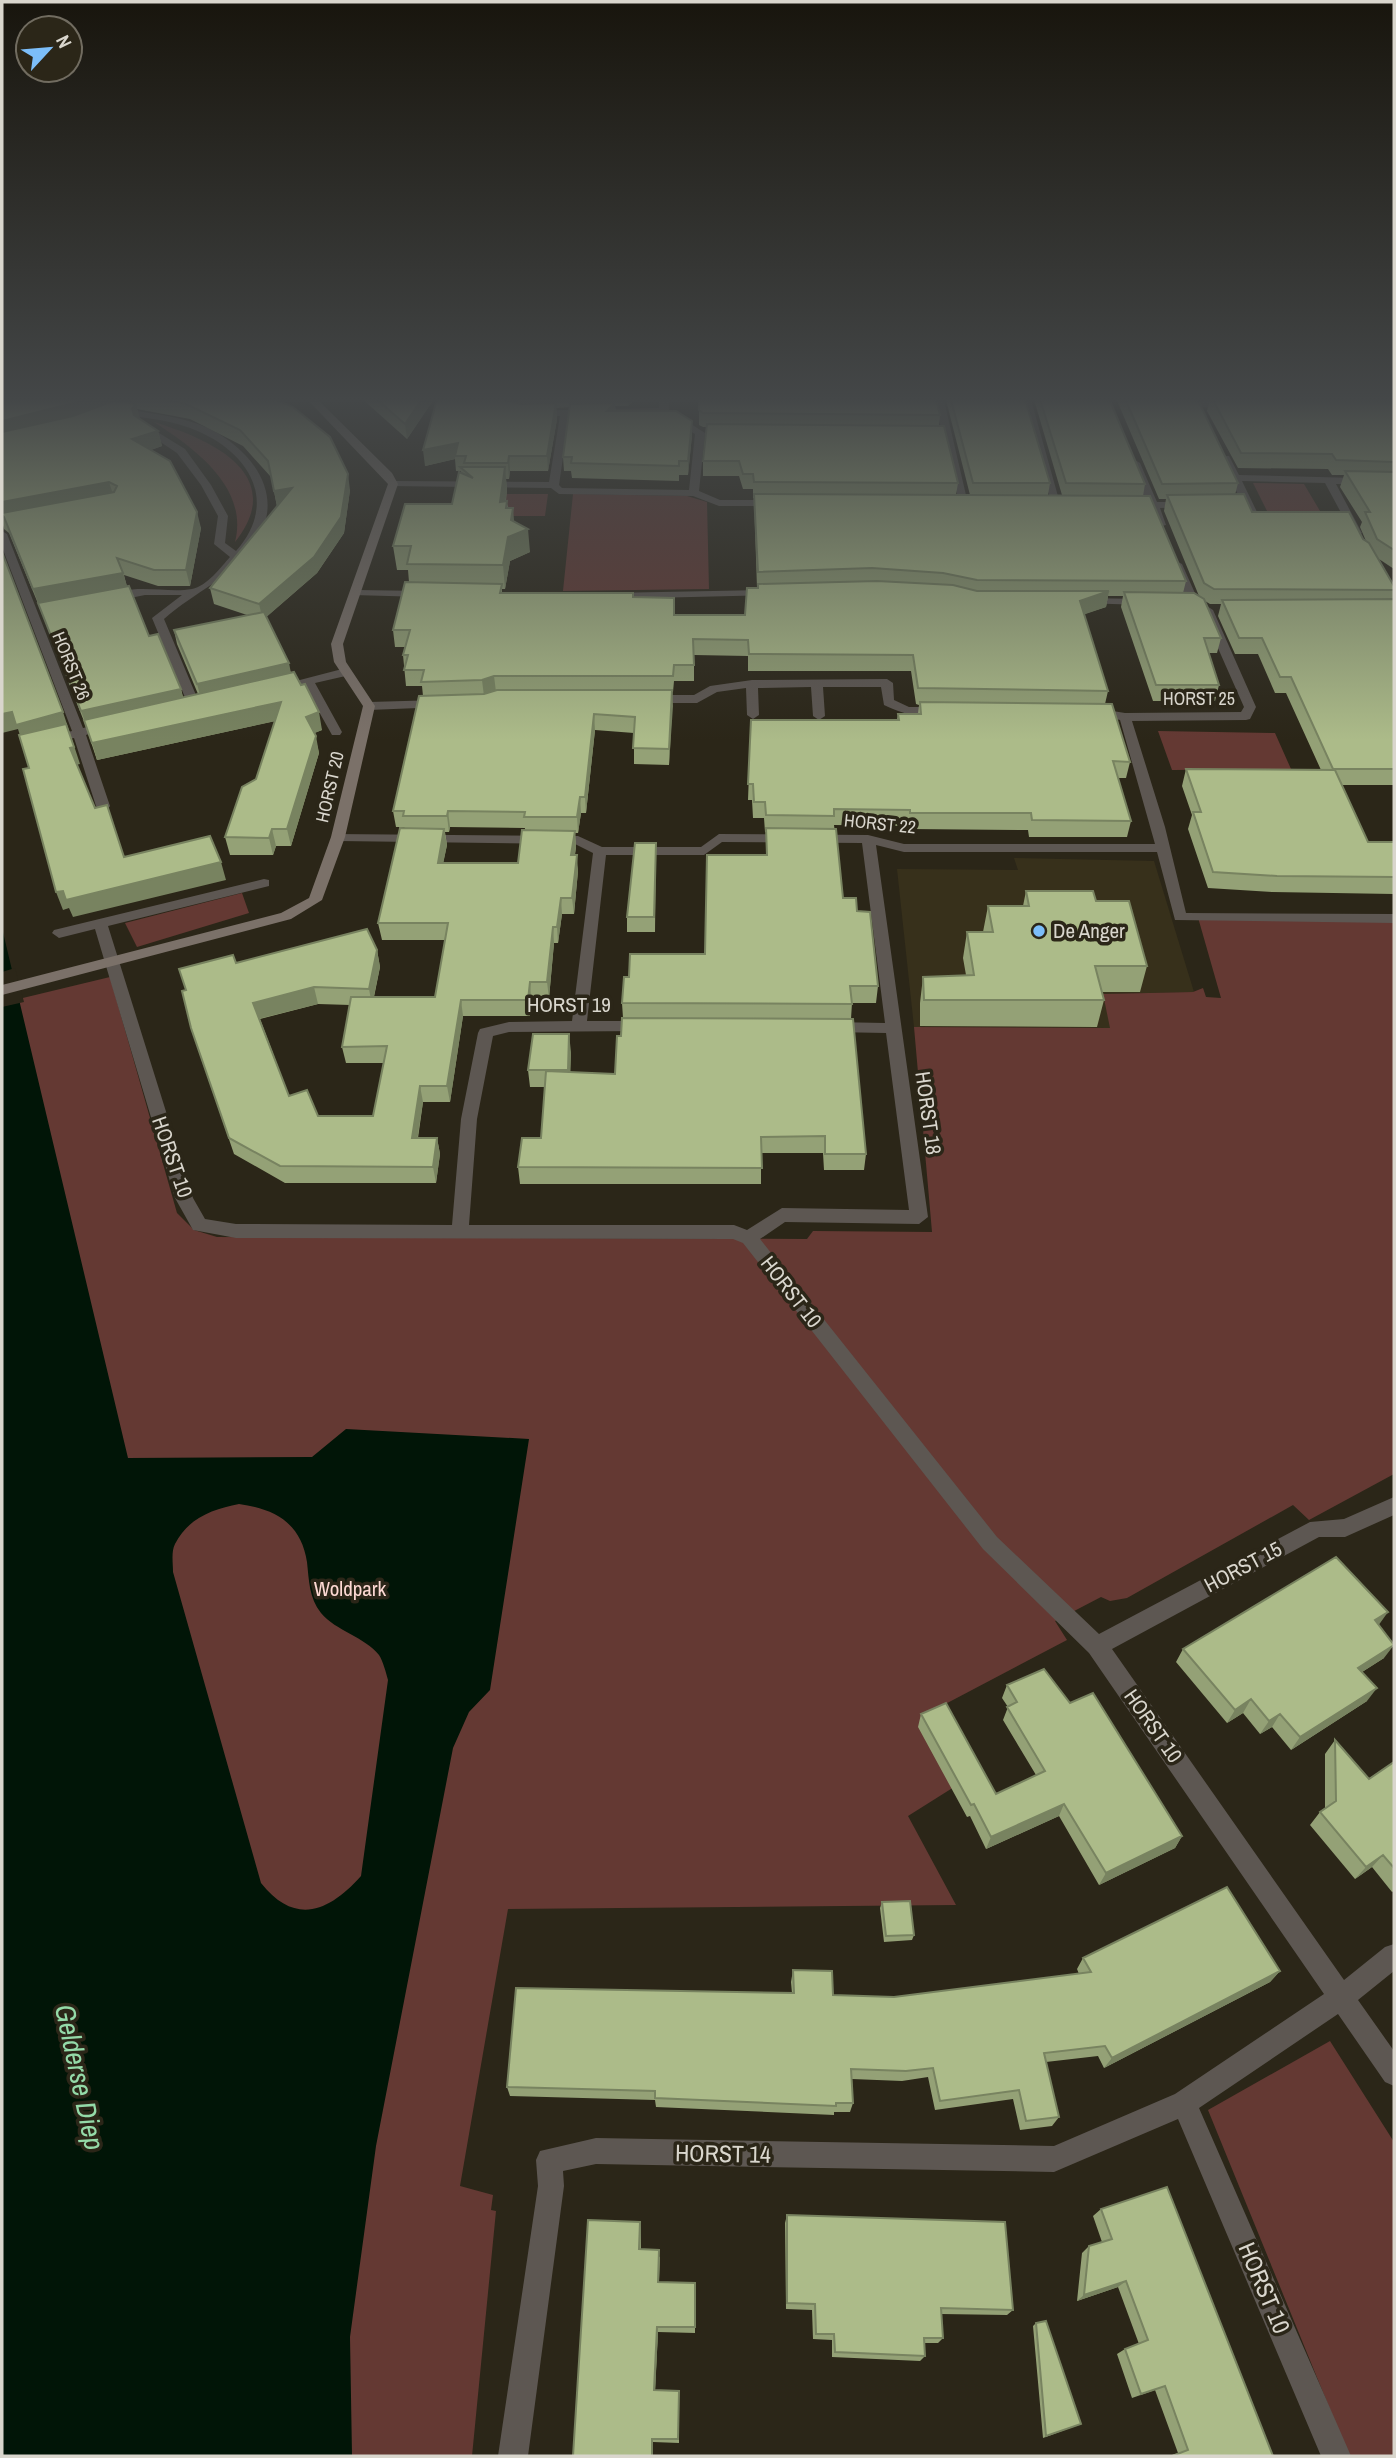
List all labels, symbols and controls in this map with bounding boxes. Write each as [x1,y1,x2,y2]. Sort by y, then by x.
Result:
north arrow [14,14,84,84]
text: N [50,31,78,52]
street label: HORST 26 [46,628,97,704]
street label: HORST 25 [1163,686,1235,711]
street label: HORST 20 [309,749,350,825]
street label: HORST 22 [843,807,917,840]
place label: De Anger [1053,916,1125,945]
marker: De Anger [1031,923,1047,939]
street label: HORST 19 [527,990,611,1019]
street label: HORST 18 [908,1069,949,1157]
street label: HORST 10 [145,1112,200,1201]
street label: HORST 10 [754,1250,829,1334]
street label: HORST 15 [1199,1534,1287,1599]
park label: Woldpark [314,1574,387,1603]
street label: HORST 10 [1117,1683,1189,1768]
water label: Gelderse Diep [46,2001,114,2153]
street label: HORST 14 [675,2136,771,2170]
street label: HORST 10 [1231,2237,1298,2338]

